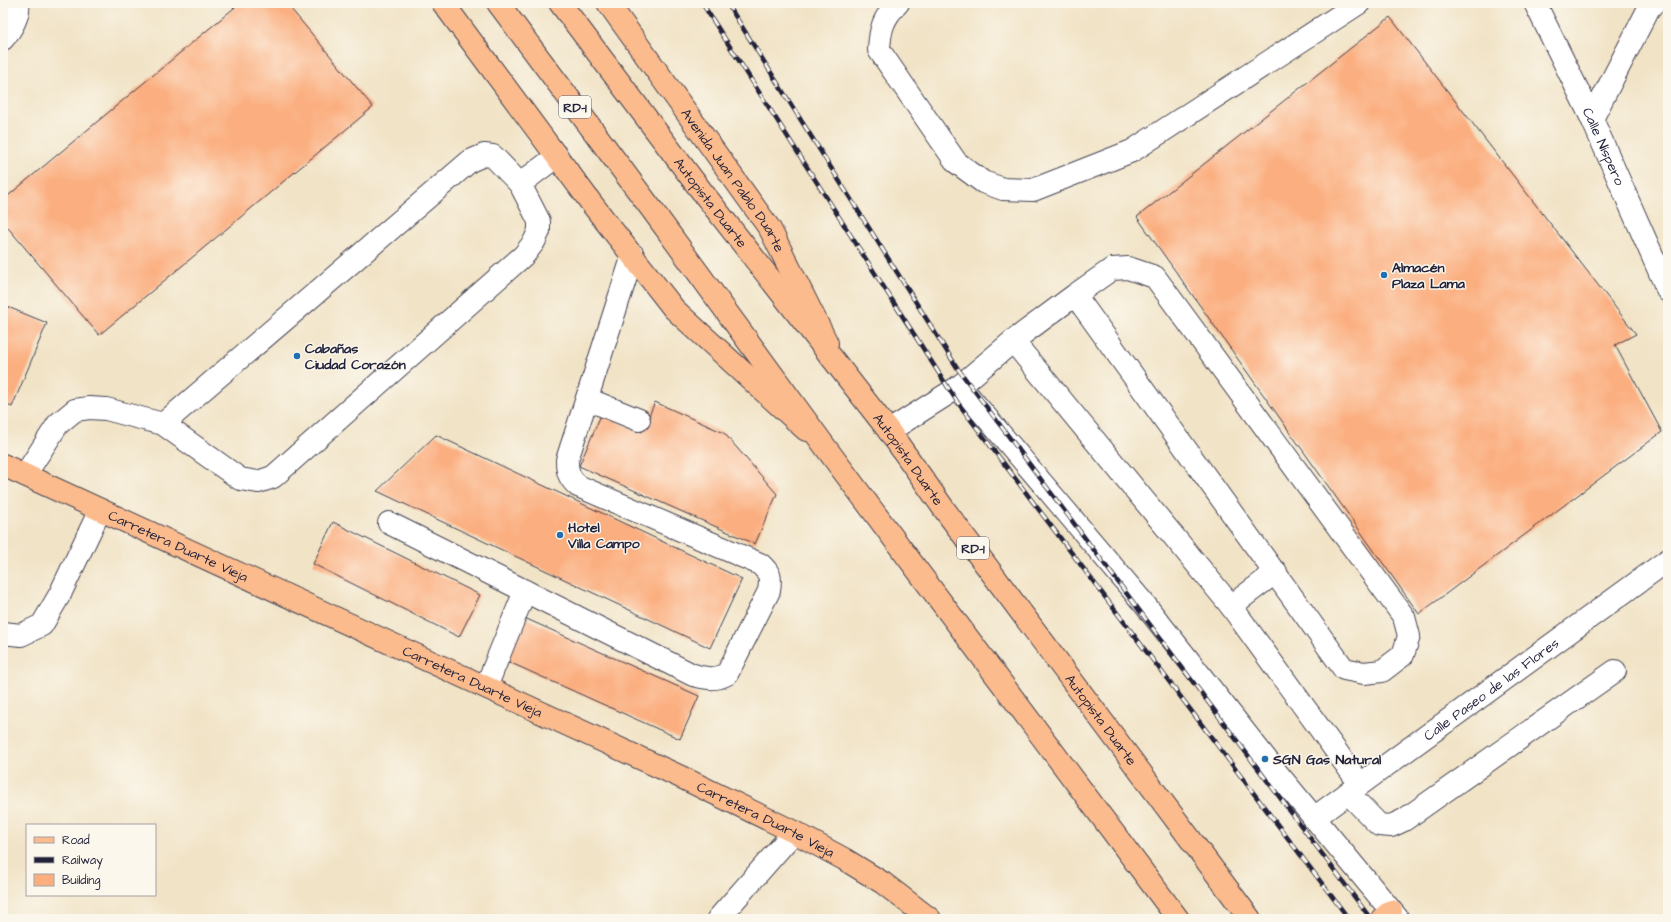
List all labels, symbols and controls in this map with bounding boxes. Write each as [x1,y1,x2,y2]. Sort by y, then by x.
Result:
road number: RD-1 [559,96,591,118]
street label: Calle Níspero [1577,104,1629,189]
street label: Avenida Juan Pablo Duarte [676,105,789,256]
street label: Autopista Duarte [669,154,752,253]
place label: Almacén Plaza Lama [1392,258,1466,294]
marker: Almacén Plaza Lama [1379,270,1389,280]
place label: Cabañas Ciudad Corazón [305,339,406,375]
marker: Cabañas Ciudad Corazón [292,351,302,361]
street label: Autopista Duarte [868,409,948,510]
street label: Carretera Duarte Vieja [105,506,251,587]
place label: Hotel Villa Campo [567,518,640,554]
marker: Hotel Villa Campo [555,530,565,540]
road number: RD-1 [957,537,989,559]
street label: Calle Paseo de las Flores [1420,634,1563,746]
street label: Carretera Duarte Vieja [399,641,545,723]
street label: Autopista Duarte [1060,670,1141,770]
place label: SGN Gas Natural [1272,750,1382,770]
marker: SGN Gas Natural [1260,754,1270,764]
street label: Carretera Duarte Vieja [693,777,838,863]
legend [26,824,156,896]
text: Road [62,832,90,849]
text: Railway [62,852,103,870]
text: Building [62,872,100,890]

